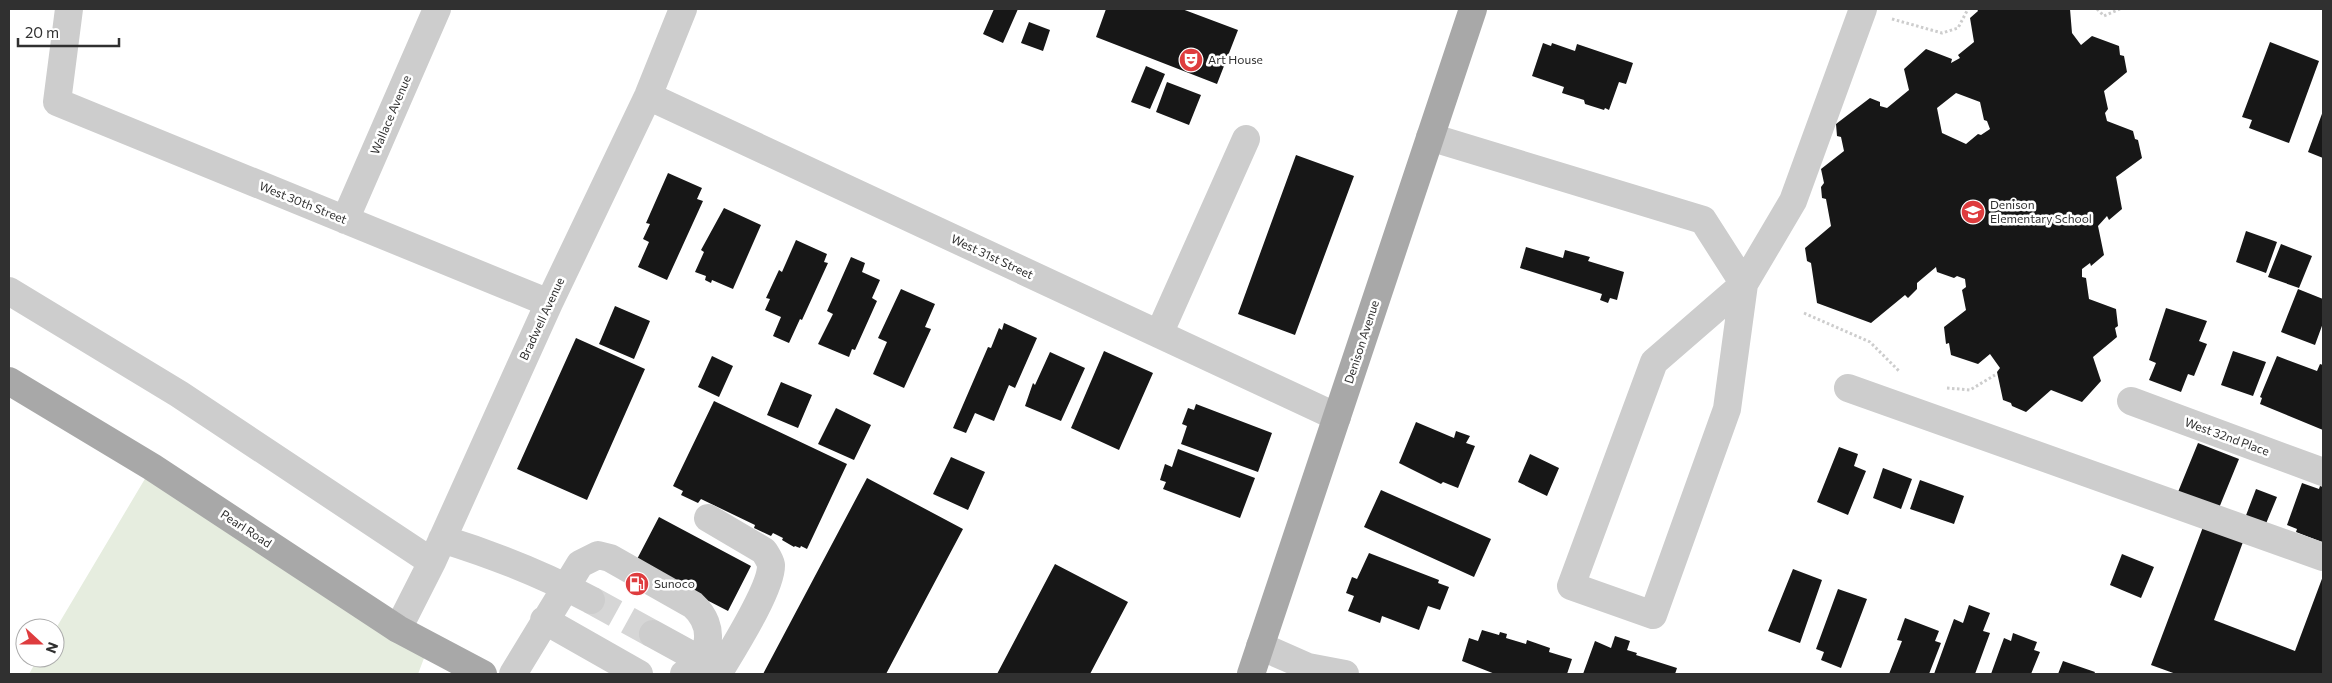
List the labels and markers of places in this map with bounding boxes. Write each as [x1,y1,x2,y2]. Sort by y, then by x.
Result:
theatre icon: Art House [1178,47,1204,73]
place label: Art House [1208,52,1263,66]
place label: Denison Elementary School [1990,197,2092,225]
school or university icon: Denison Elementary School [1960,199,1986,225]
fuel station icon: Sunoco [624,571,650,597]
place label: Sunoco [654,576,695,590]

